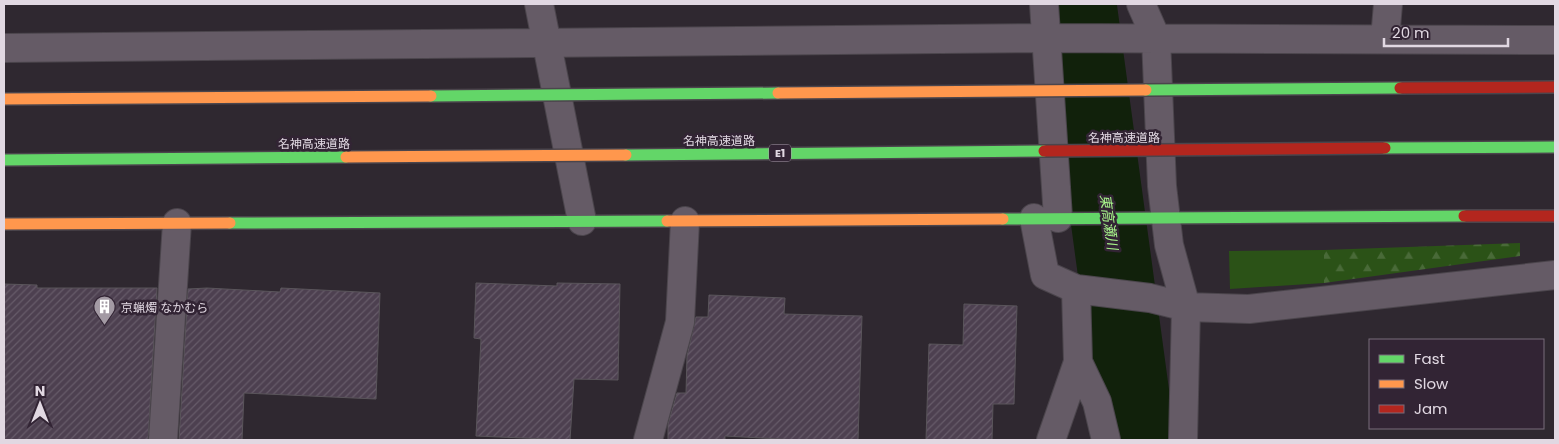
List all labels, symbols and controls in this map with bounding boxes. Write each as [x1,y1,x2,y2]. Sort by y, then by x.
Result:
scale bar [1384,15,1508,47]
text: 20 m [1392,22,1430,43]
street label: 名神高速道路 [1088,129,1160,146]
street label: 名神高速道路 [683,132,755,149]
street label: 名神高速道路 [278,135,350,152]
road number: E1 [769,144,791,162]
water label: 東高瀬川 [1095,193,1123,253]
building icon: 京蝋燭 なかむら [93,295,117,326]
place label: 京蝋燭 なかむら [121,299,208,316]
legend [1369,339,1544,429]
text: Fast [1414,348,1445,369]
text: Slow [1414,373,1449,394]
north arrow [15,379,65,429]
text: N [35,381,45,401]
text: Jam [1414,398,1448,419]

